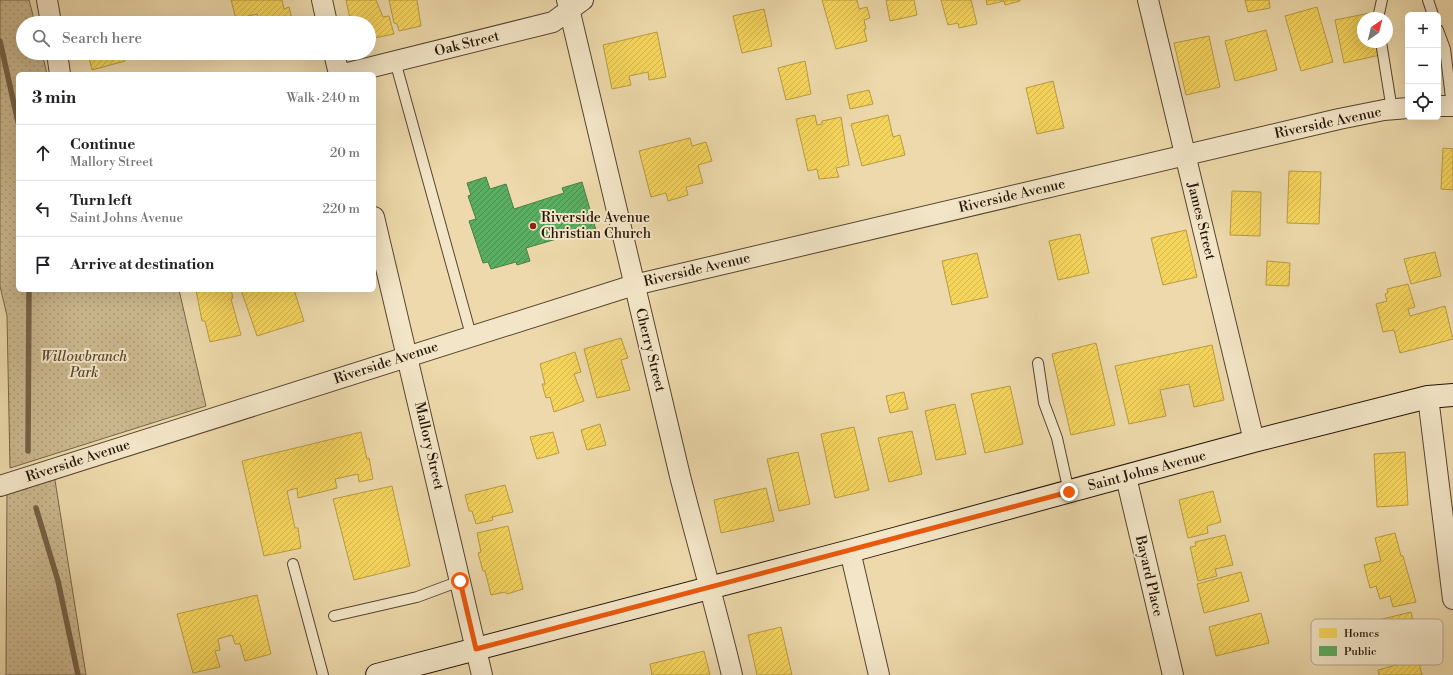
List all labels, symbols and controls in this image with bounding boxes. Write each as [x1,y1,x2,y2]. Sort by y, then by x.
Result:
north arrow [1357,12,1393,48]
map controls [1405,12,1441,120]
button: + [1405,12,1441,48]
search box [16,16,376,60]
icon: search [30,27,52,49]
street label: Oak Street [433,27,501,61]
text: Search here [62,29,142,48]
button: − [1405,48,1441,84]
button: locate [1405,84,1441,120]
text: 3 min [32,87,76,109]
text: Walk · 240 m [286,90,360,106]
street label: Riverside Avenue [1273,103,1383,143]
text: Continue [70,135,135,154]
icon: ahead [32,142,54,164]
text: 20 m [330,145,360,161]
text: Mallory Street [70,154,153,170]
street label: Riverside Avenue [957,175,1067,217]
street label: James Street [1182,179,1219,262]
text: Turn left [70,191,132,210]
icon: left [32,198,54,220]
text: 220 m [322,201,360,217]
place label: Riverside Avenue Christian Church [541,209,652,243]
text: Saint Johns Avenue [70,210,183,226]
marker: Riverside Avenue Christian Church [528,221,538,231]
street label: Riverside Avenue [642,249,752,291]
icon: arrive [32,254,54,276]
text: Arrive at destination [70,255,214,274]
street label: Cherry Street [631,306,669,394]
street label: Riverside Avenue [331,338,441,388]
park label: Willowbranch Park [41,348,127,382]
street label: Mallory Street [410,400,448,492]
street label: Riverside Avenue [23,436,133,486]
street label: Saint Johns Avenue [1086,447,1208,495]
route end [1060,483,1078,501]
street label: Bayard Place [1131,533,1167,618]
route start [451,572,469,590]
legend [1311,619,1443,665]
text: Homes [1344,627,1379,641]
text: Public [1344,645,1377,659]

